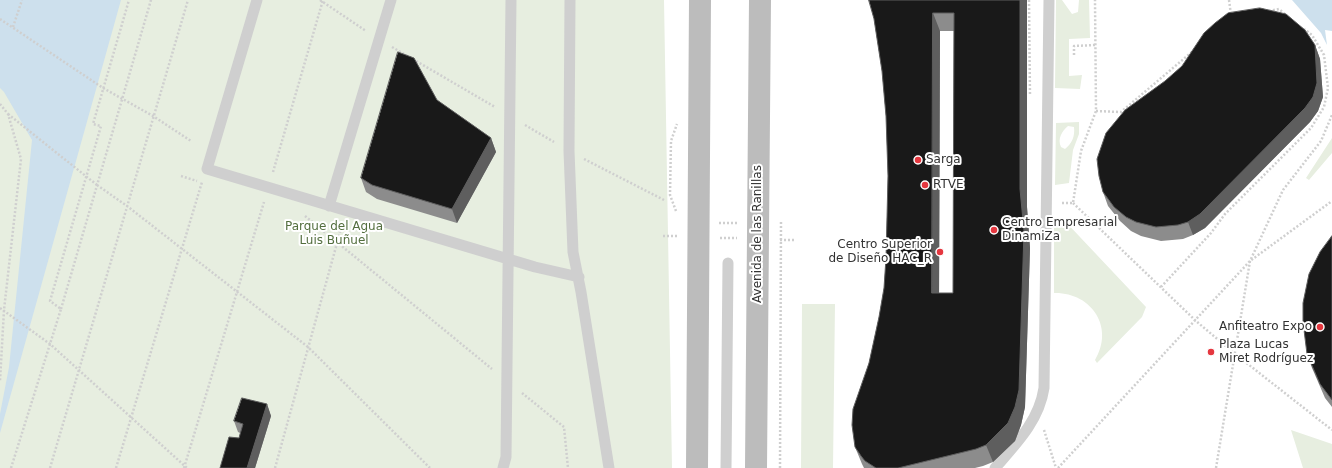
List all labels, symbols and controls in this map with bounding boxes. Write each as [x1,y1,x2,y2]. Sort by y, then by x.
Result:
place label: Sarga [926,153,961,167]
marker: Sarga [913,155,923,165]
street label: Avenida de las Ranillas [751,165,765,303]
place label: RTVE [933,178,964,192]
marker: RTVE [920,180,930,190]
place label: Centro Empresarial DinamiZa [1002,216,1117,244]
park label: Parque del Agua Luis Buñuel [285,220,383,248]
marker: Centro Empresarial DinamiZa [989,225,999,235]
place label: Centro Superior de Diseño HAC_R [828,238,932,266]
marker: Centro Superior de Diseño HAC_R [935,247,945,257]
place label: Anfiteatro Expo [1219,320,1312,334]
marker: Anfiteatro Expo [1315,322,1325,332]
place label: Plaza Lucas Miret Rodríguez [1219,338,1313,366]
marker: Plaza Lucas Miret Rodríguez [1206,347,1216,357]

